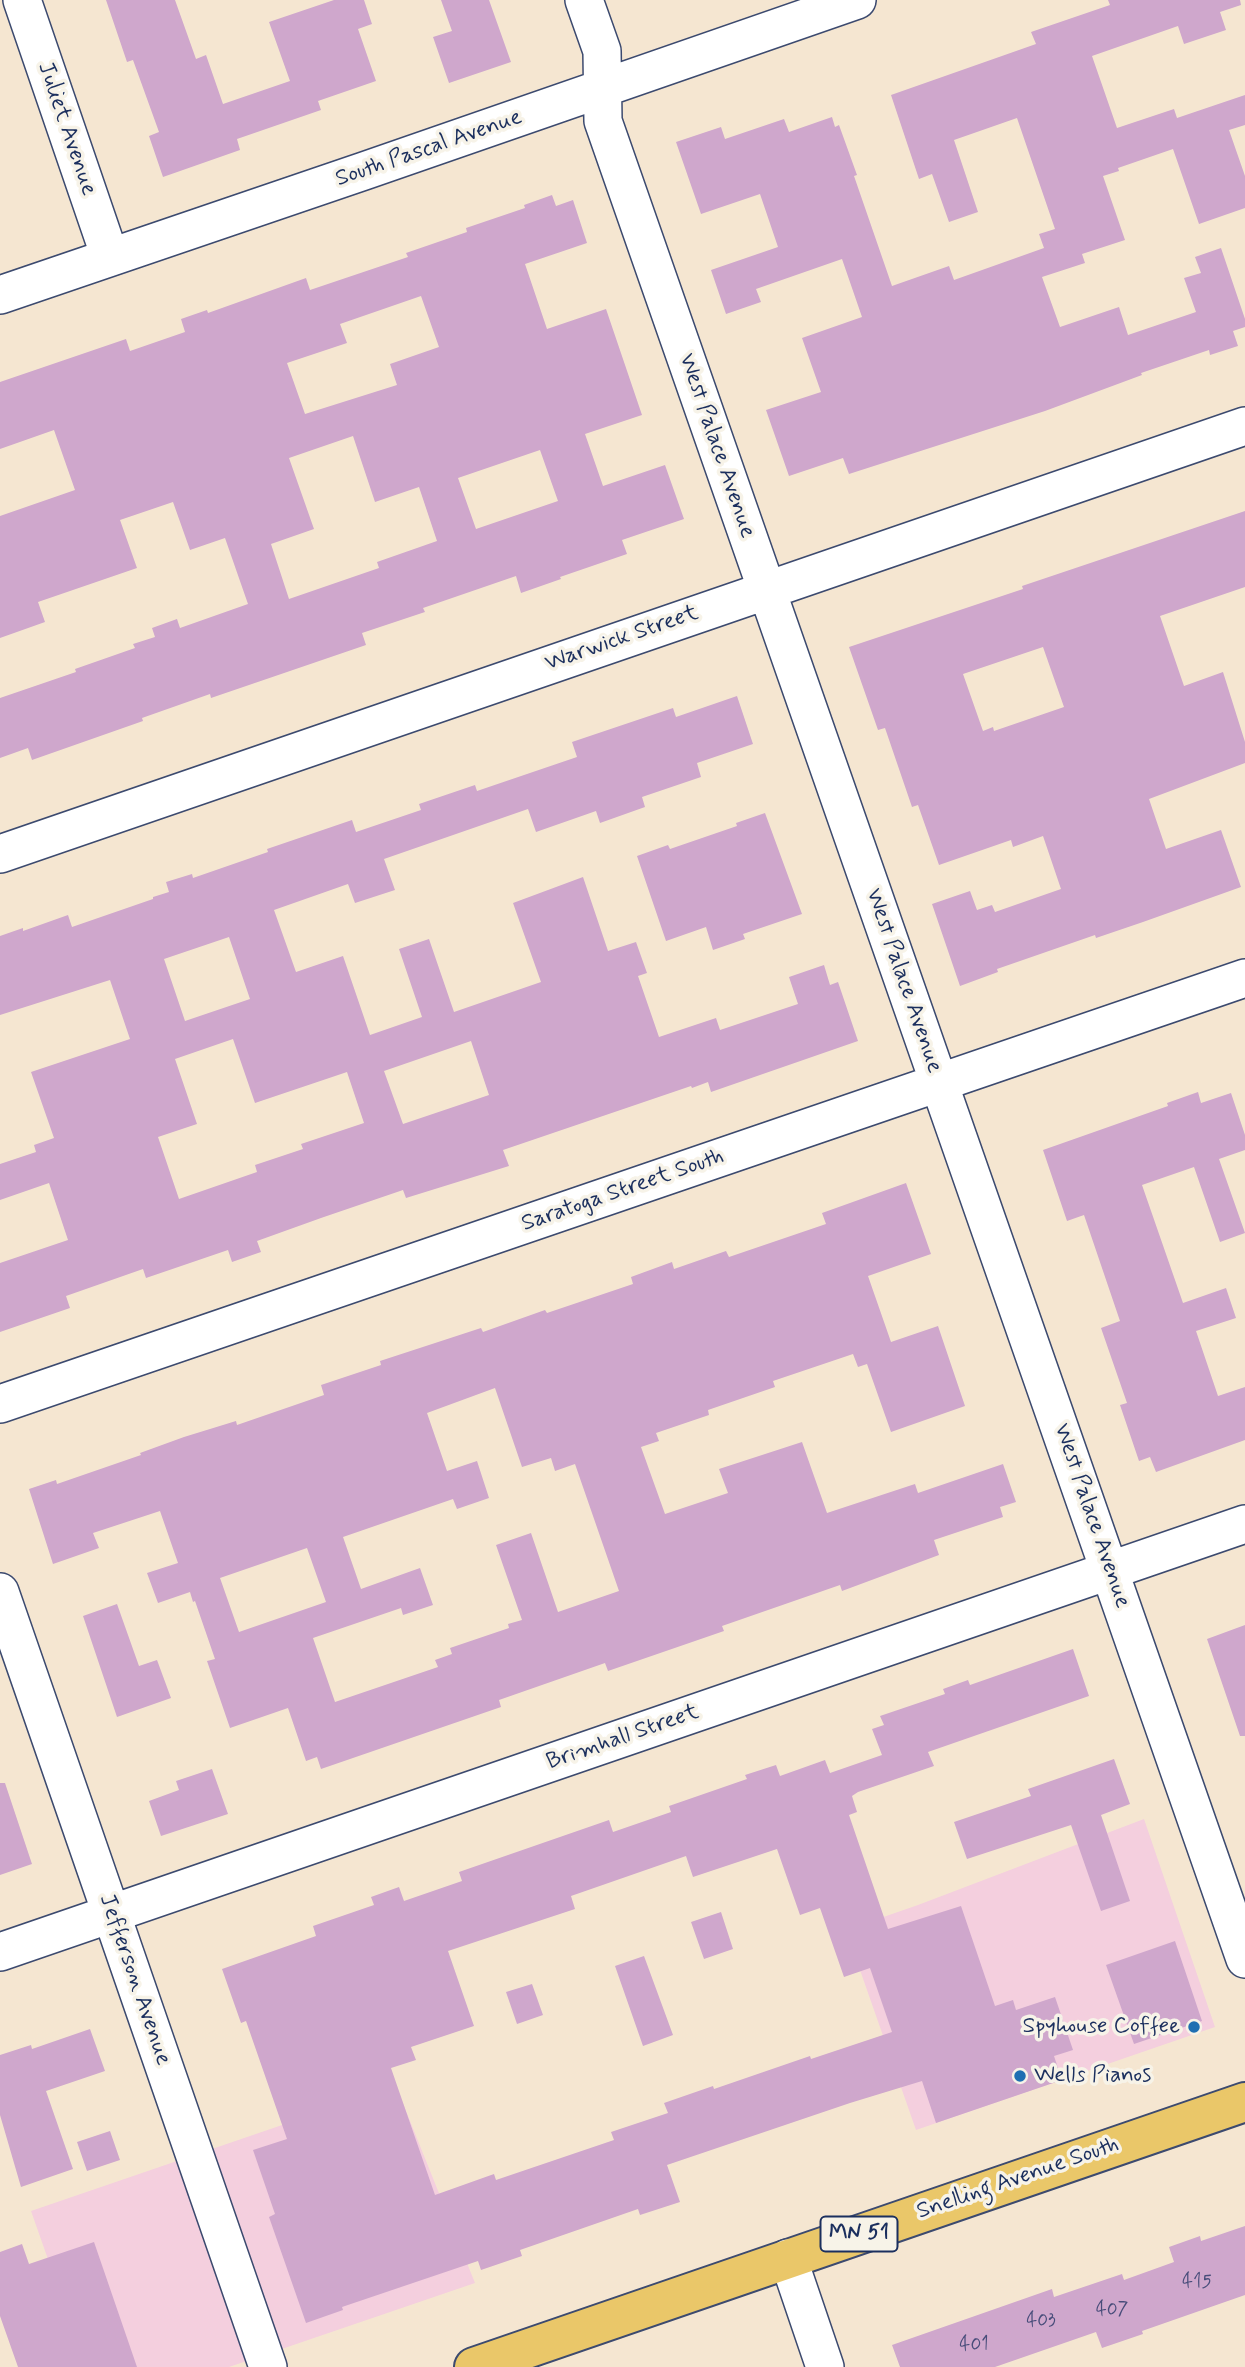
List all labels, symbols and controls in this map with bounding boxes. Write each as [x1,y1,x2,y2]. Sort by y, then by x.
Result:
street label: Juliet Avenue [30,59,102,199]
street label: South Pascal Avenue [332,104,526,194]
street label: West Palace Avenue [672,350,760,542]
street label: Warwick Street [542,600,702,678]
street label: West Palace Avenue [859,885,947,1077]
street label: Saratoga Street South [518,1143,728,1239]
street label: West Palace Avenue [1047,1420,1135,1612]
street label: Brimhall Street [543,1699,703,1777]
street label: Jefferson Avenue [92,1891,176,2069]
place label: Spyhouse Coffee [1022,2013,1180,2041]
marker: Spyhouse Coffee [1186,2019,1202,2035]
place label: Wells Pianos [1034,2062,1151,2090]
marker: Wells Pianos [1012,2068,1028,2084]
street label: Snelling Avenue South [913,2131,1123,2227]
road number: MN 51 [820,2216,898,2252]
house number: 415 [1182,2272,1212,2294]
house number: 407 [1096,2300,1128,2322]
house number: 403 [1026,2311,1056,2333]
house number: 401 [959,2335,989,2357]

